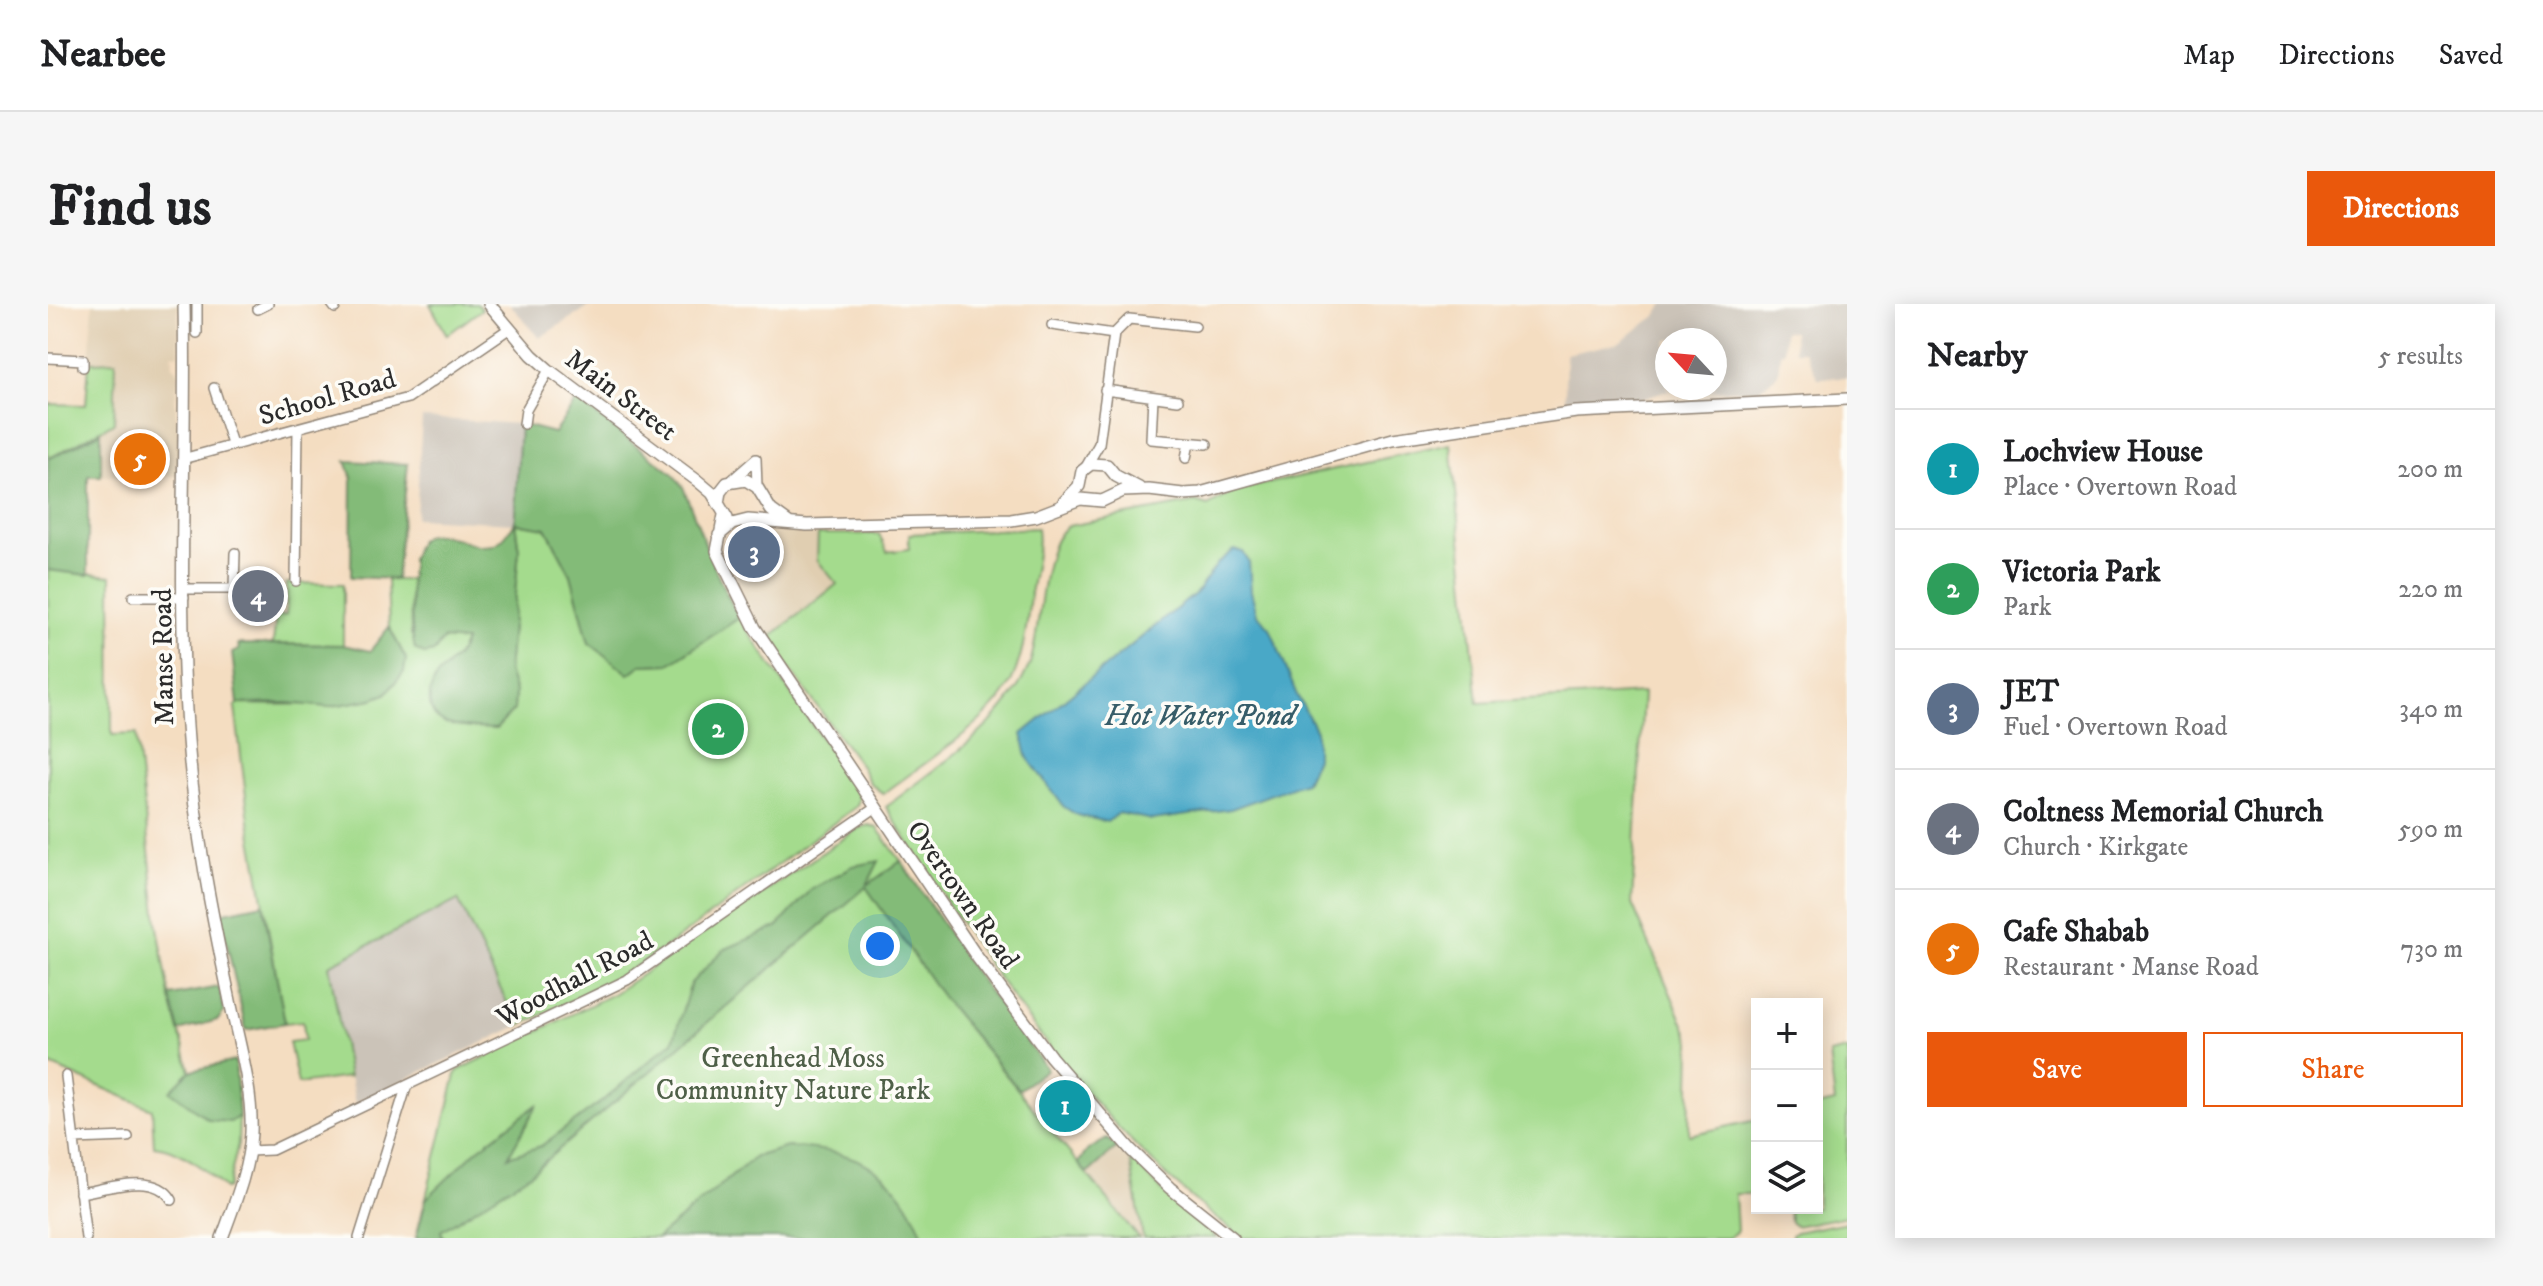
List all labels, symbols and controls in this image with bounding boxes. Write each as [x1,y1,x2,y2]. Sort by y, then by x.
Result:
text: Nearbee [40,31,166,79]
text: Map [2183,38,2235,73]
text: Directions [2279,38,2395,73]
text: Saved [2439,38,2503,73]
button: Directions [2307,171,2495,246]
text: Find us [48,173,212,243]
north arrow [1655,328,1727,400]
text: Nearby [1927,335,2028,377]
text: 5 results [2378,340,2463,373]
street label: Main Street [558,342,684,449]
street label: School Road [255,361,400,434]
pin: 5 [114,429,166,489]
text: Lochview House [2003,434,2203,471]
text: 1 [1948,453,1958,486]
text: 200 m [2397,453,2463,486]
text: Place · Overtown Road [2003,471,2237,504]
pin: 3 [728,522,780,582]
text: Victoria Park [2003,554,2161,591]
pin: 4 [232,566,284,626]
text: 2 [1947,573,1959,606]
text: 220 m [2398,573,2463,606]
street label: Manse Road [145,588,182,726]
text: Park [2003,591,2052,624]
text: JET [2003,674,2059,711]
text: 3 [1948,693,1958,726]
text: 340 m [2399,693,2463,726]
water label: Hot Water Pond [1104,698,1300,735]
pin: 2 [692,699,744,759]
text: Fuel · Overtown Road [2003,711,2228,744]
text: Coltness Memorial Church [2003,794,2324,831]
text: 4 [1946,813,1960,846]
text: 590 m [2398,813,2463,846]
street label: Overtown Road [899,814,1027,976]
text: Church · Kirkgate [2003,831,2188,864]
text: Cafe Shabab [2003,914,2149,951]
street label: Woodhall Road [489,923,659,1036]
your location [860,926,900,966]
text: 5 [1947,933,1959,966]
text: 730 m [2401,933,2463,966]
text: Restaurant · Manse Road [2003,951,2259,984]
map controls [1751,998,1823,1214]
button: + [1751,998,1823,1070]
button: Save [1927,1032,2187,1107]
button: Share [2203,1032,2463,1107]
park label: Greenhead Moss Community Nature Park [656,1041,930,1108]
button: − [1751,1070,1823,1142]
pin: 1 [1039,1076,1091,1136]
button: layers [1751,1142,1823,1214]

